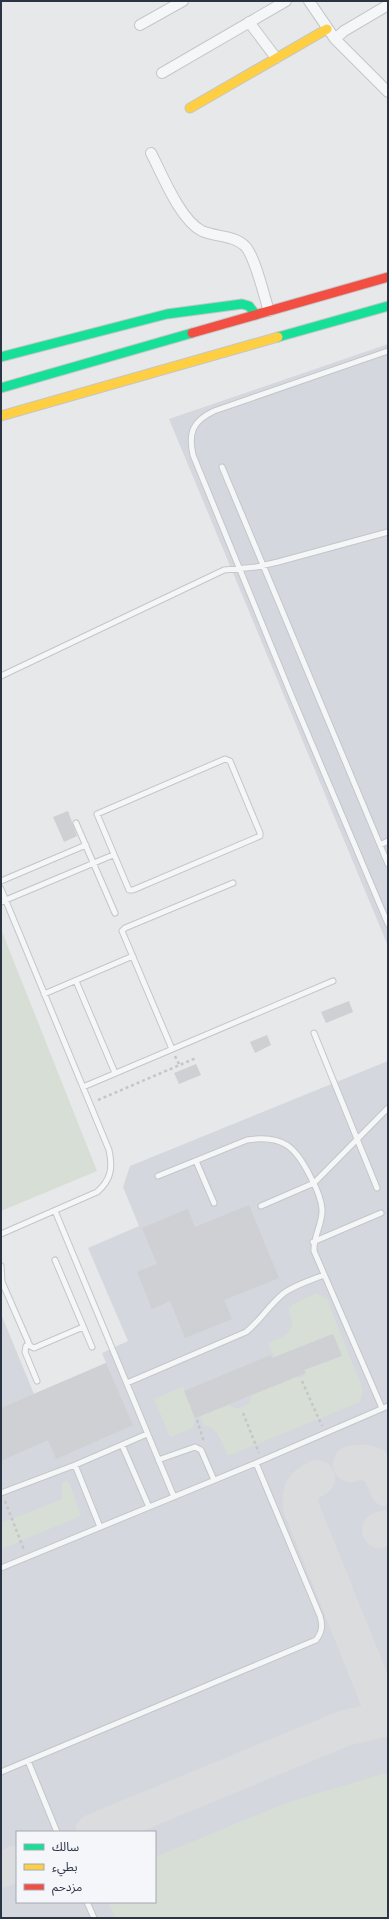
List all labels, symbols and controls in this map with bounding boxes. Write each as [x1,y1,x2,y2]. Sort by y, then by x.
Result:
legend [16,1831,156,1903]
text: سالك [52,1839,79,1855]
text: بطيء [52,1859,78,1877]
text: مزدحم [52,1879,82,1896]

